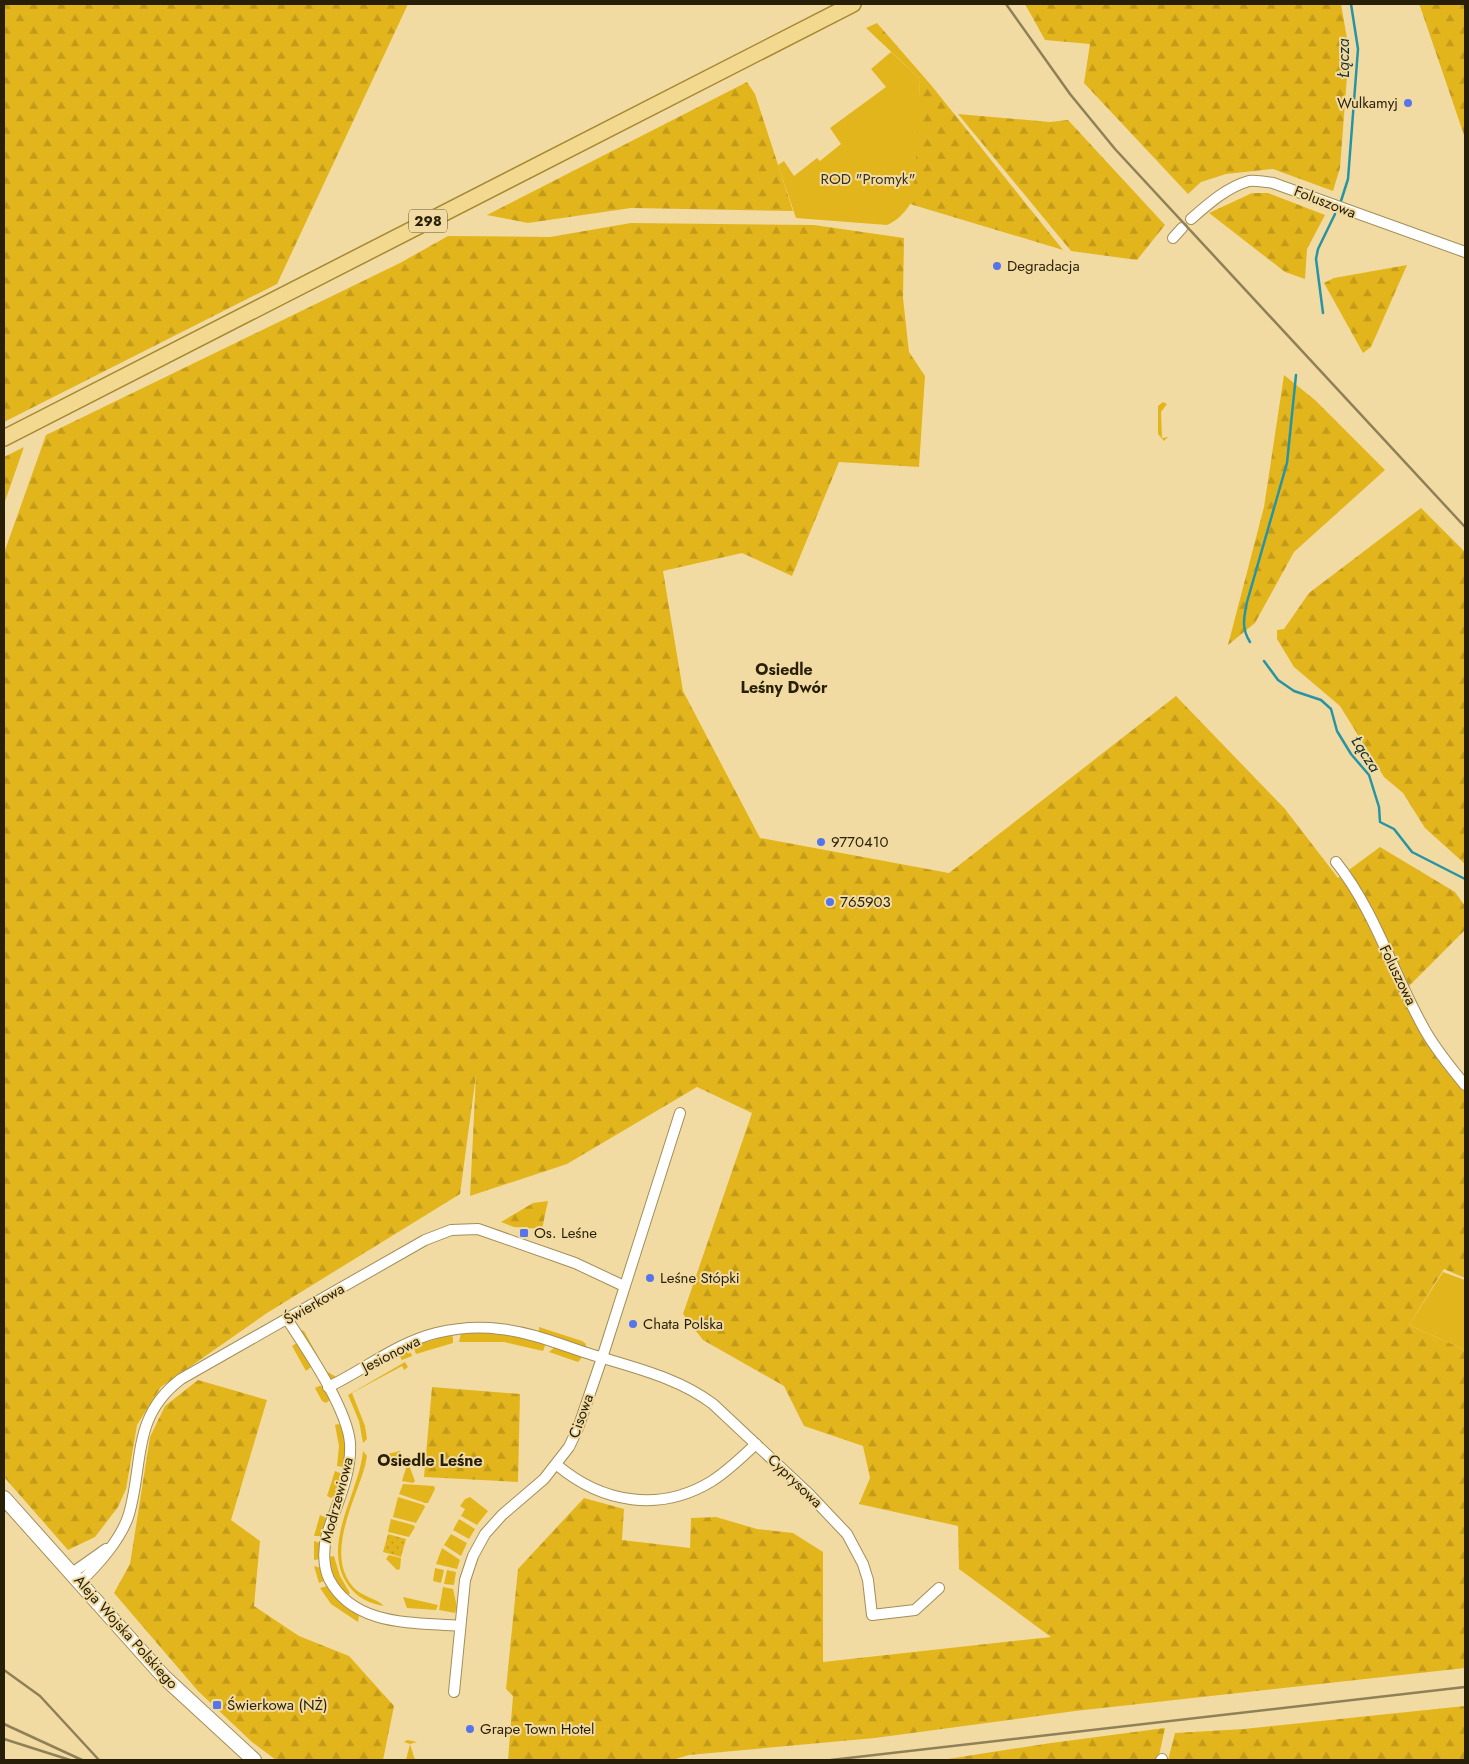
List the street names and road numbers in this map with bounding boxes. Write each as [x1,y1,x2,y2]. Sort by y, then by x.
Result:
street label: Foluszowa [1291,180,1359,224]
road number: 298 [409,210,447,232]
street label: Foluszowa [1374,941,1422,1009]
street label: Świerkowa [280,1278,348,1330]
street label: Jesionowa [356,1330,424,1379]
street label: Cisowa [563,1391,599,1441]
street label: Cyprysowa [763,1449,827,1513]
street label: Modrzewiowa [315,1455,359,1545]
street label: Aleja Wojska Polskiego [69,1570,183,1694]

